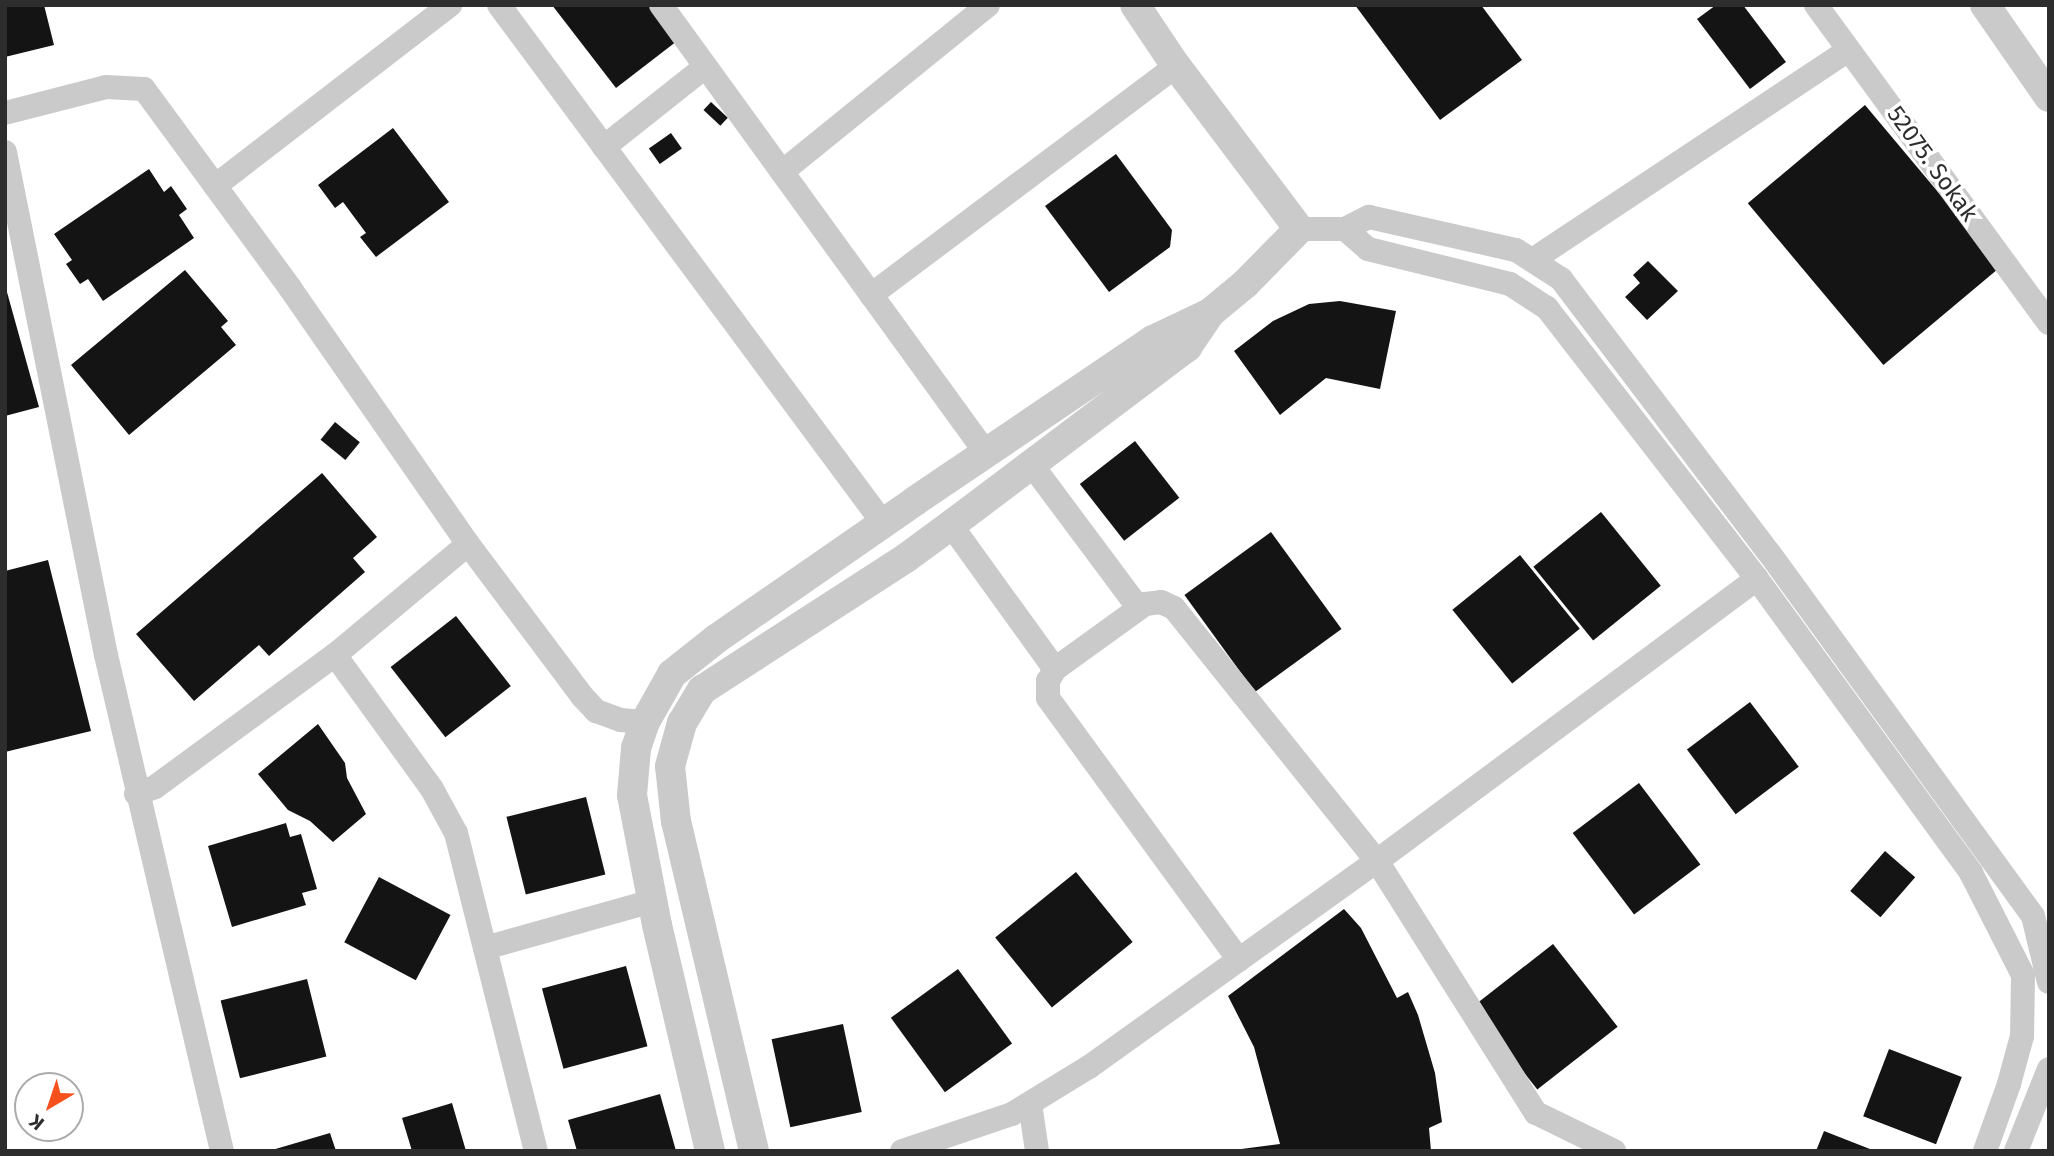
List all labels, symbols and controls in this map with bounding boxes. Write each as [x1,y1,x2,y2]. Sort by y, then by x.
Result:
street label: 52075. Sokak [1881,101,1983,227]
north arrow [14,1072,84,1142]
text: K [25,1109,49,1135]

